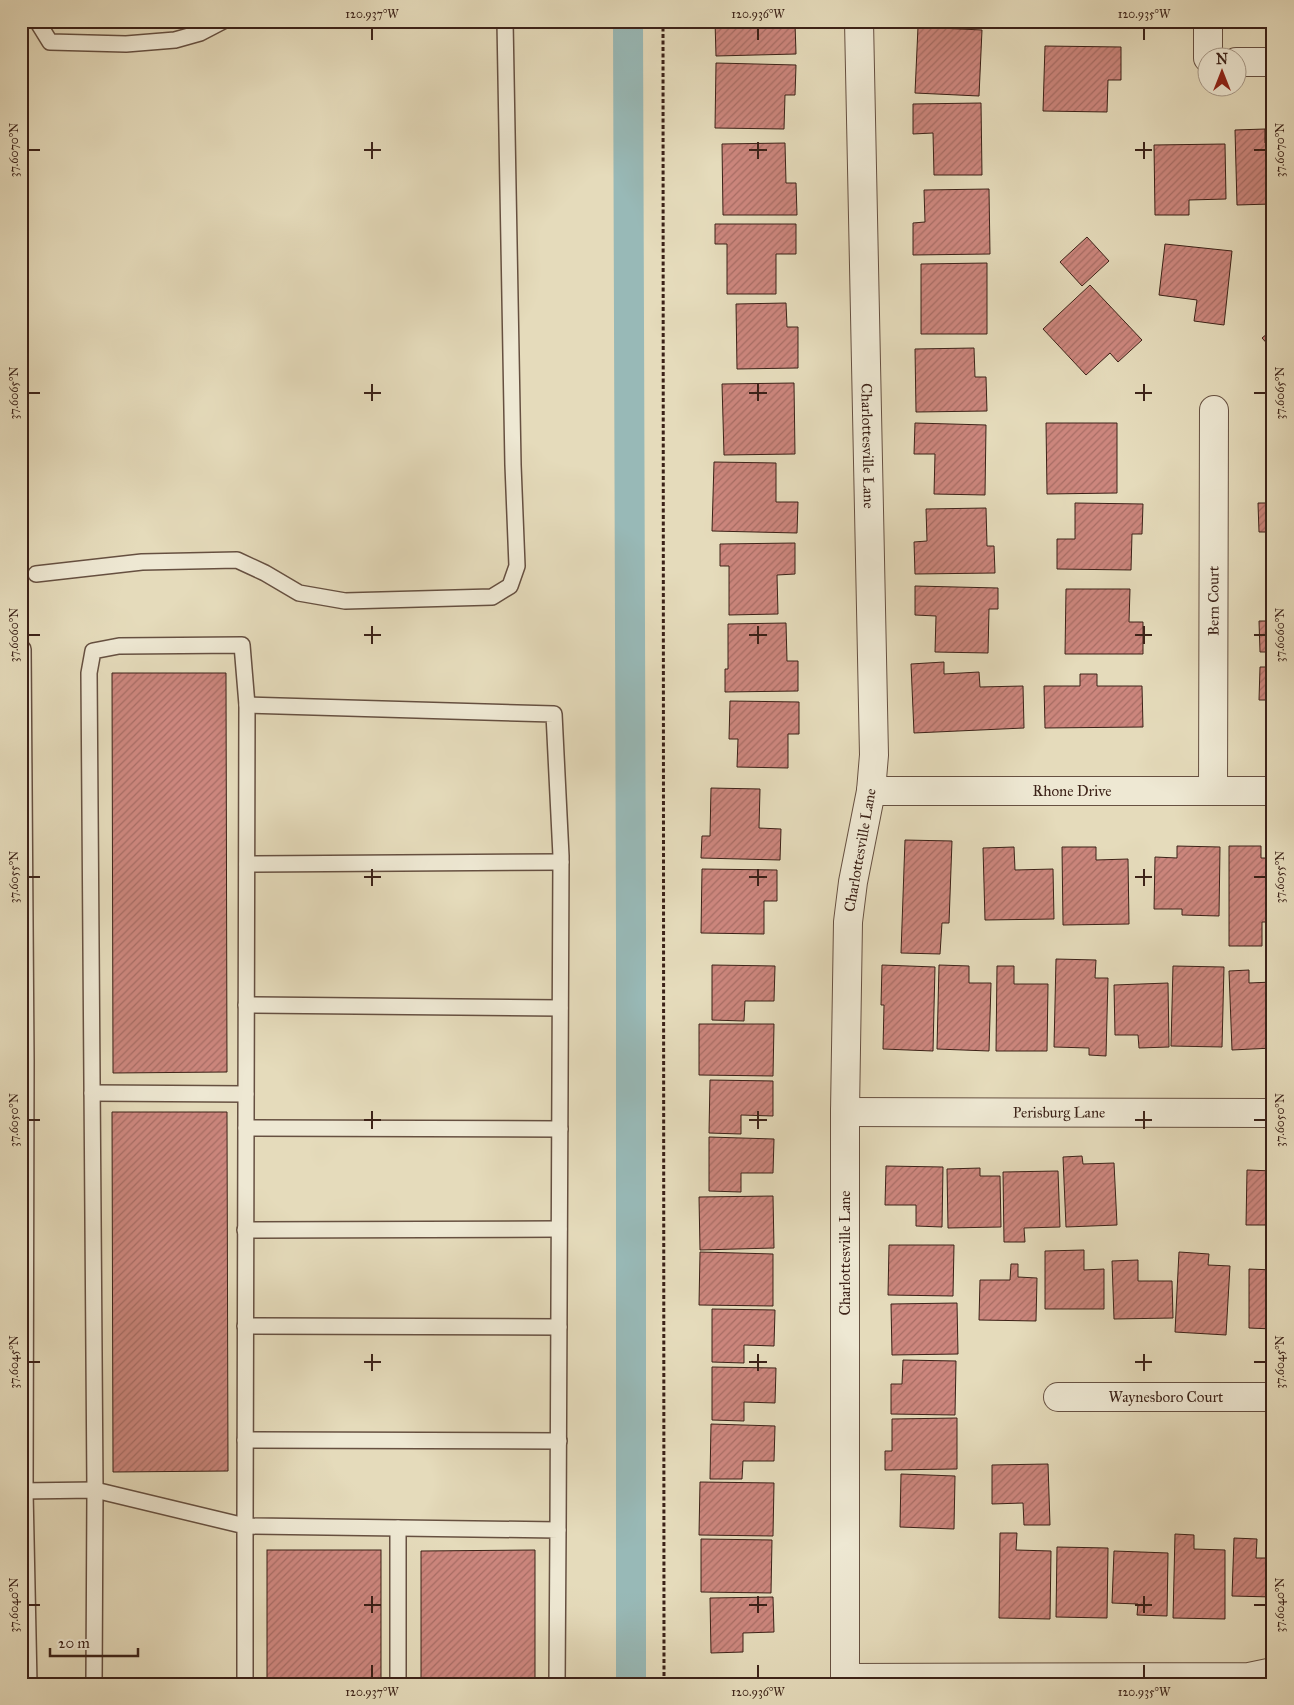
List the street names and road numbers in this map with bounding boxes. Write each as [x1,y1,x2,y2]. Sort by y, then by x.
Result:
street label: Charlottesville Lane [857,383,878,509]
street label: Bern Court [1204,565,1223,636]
street label: Rhone Drive [1033,782,1111,800]
street label: Charlottesville Lane [840,787,880,913]
street label: Perisburg Lane [1013,1103,1105,1122]
street label: Charlottesville Lane [836,1190,854,1316]
street label: Waynesboro Court [1109,1388,1224,1406]

